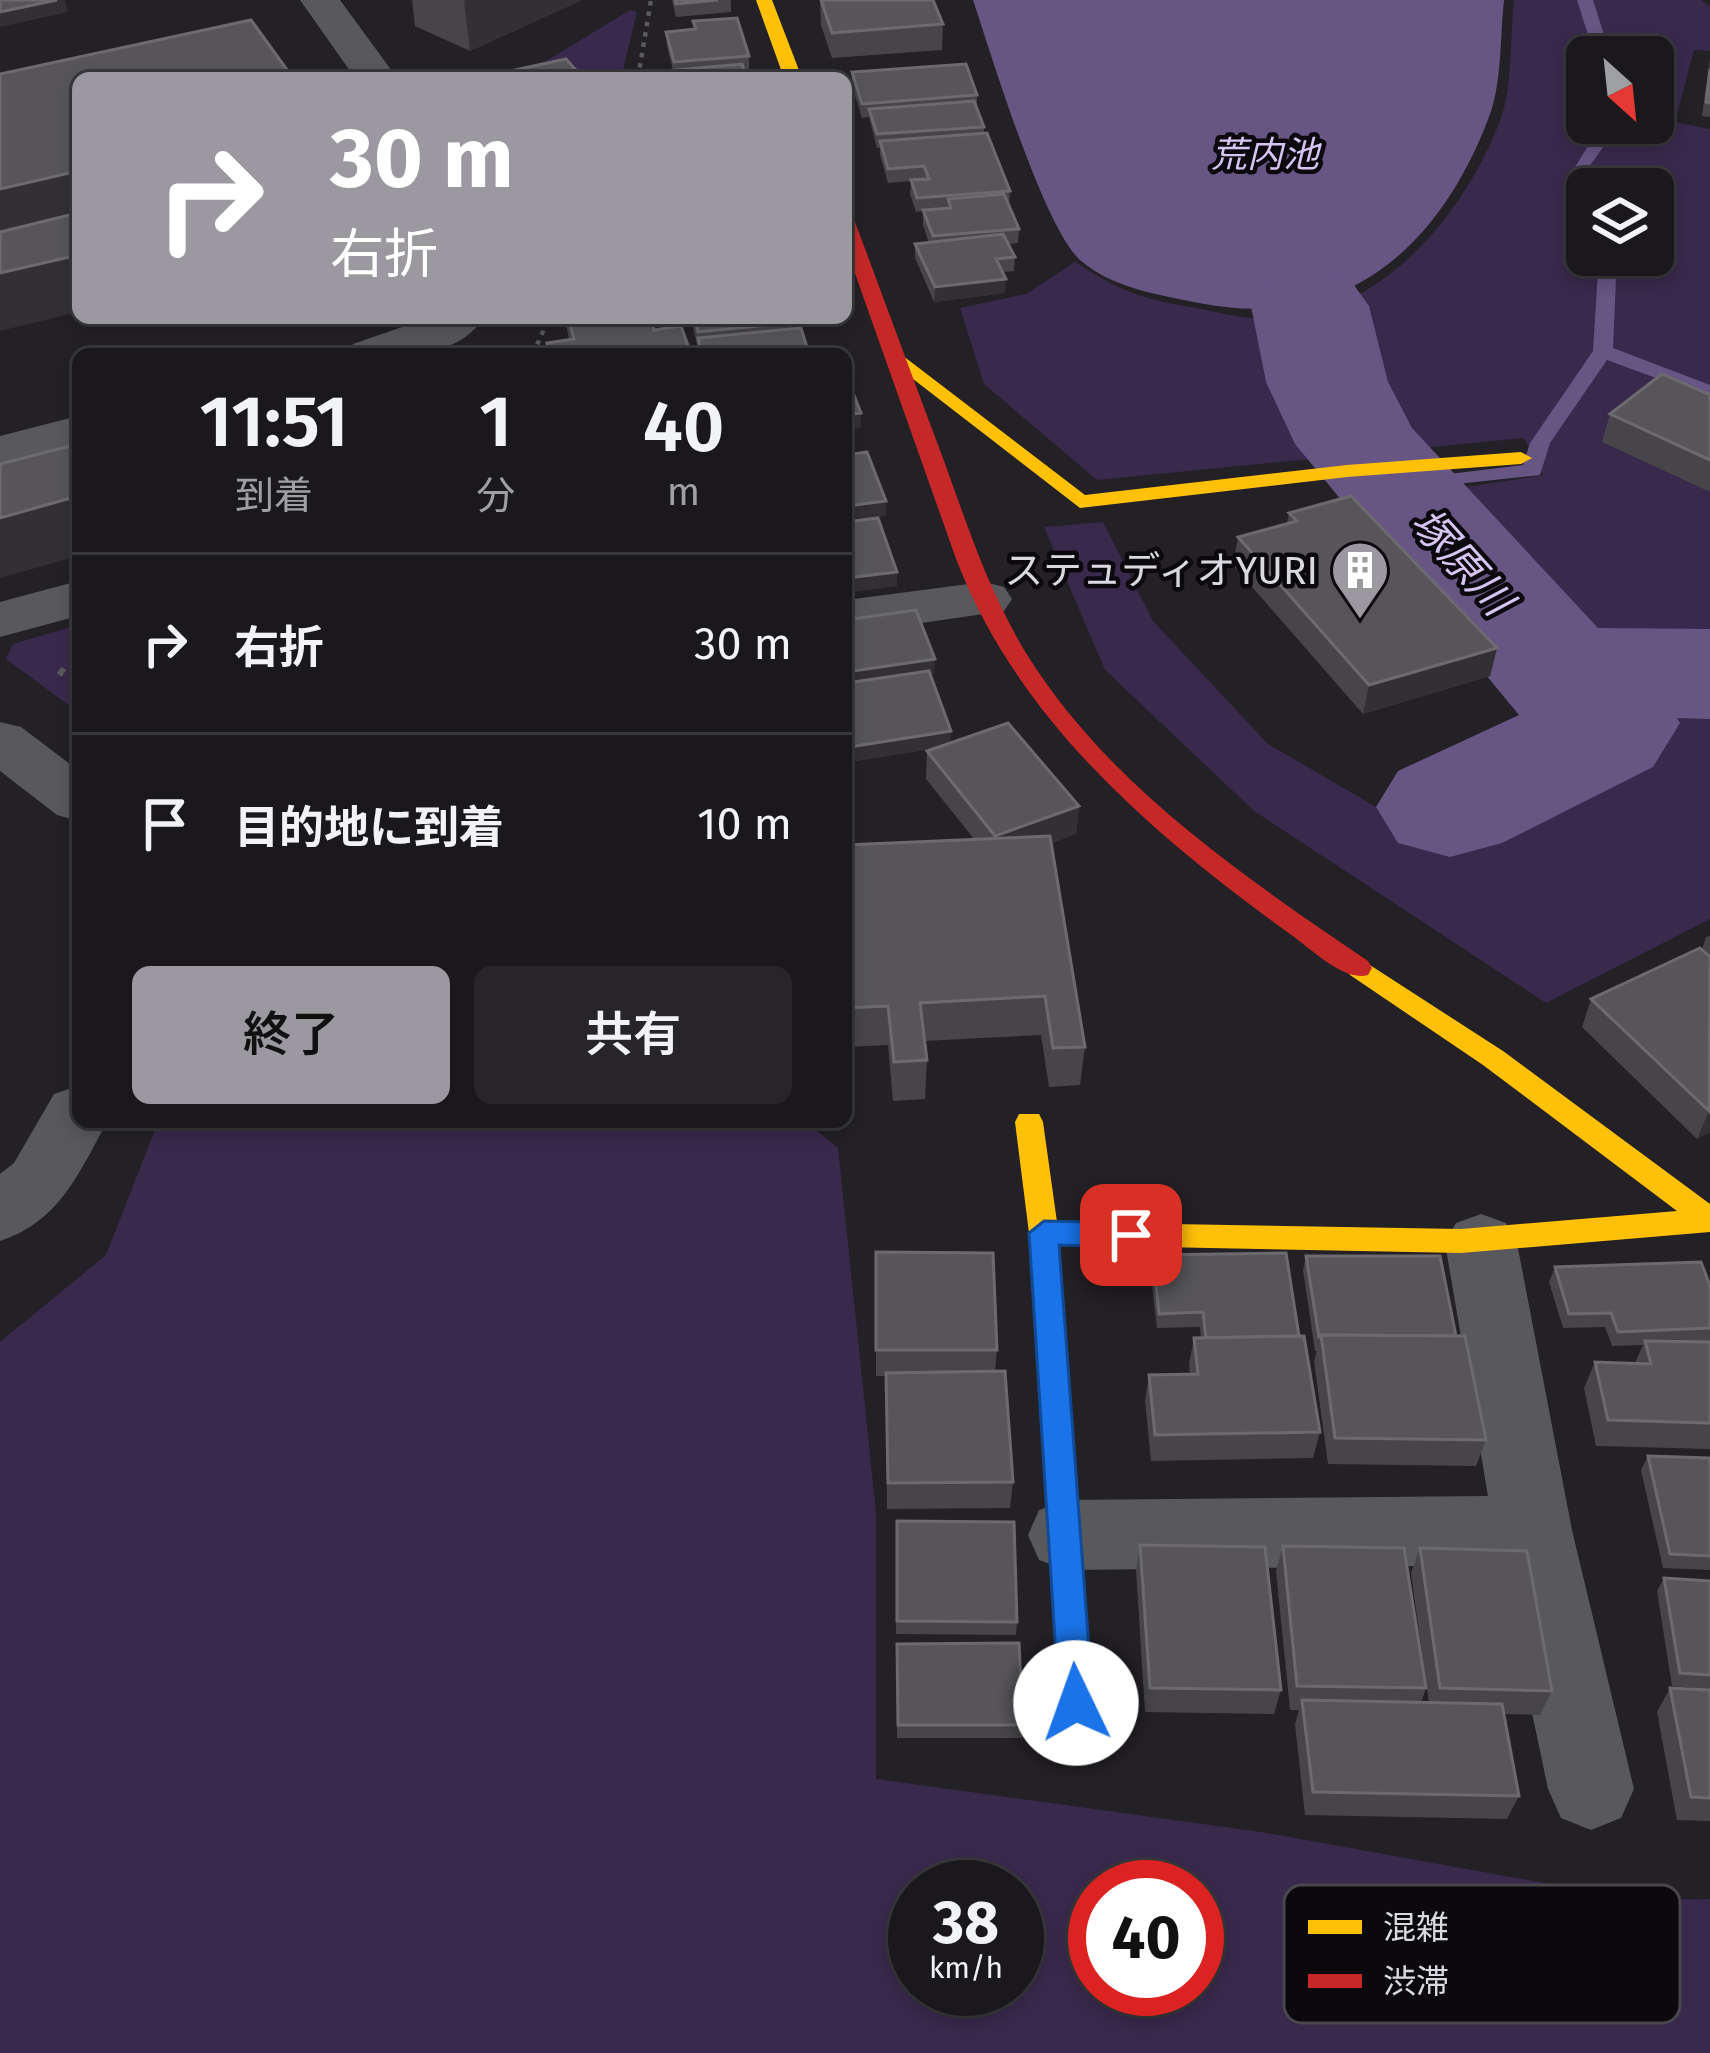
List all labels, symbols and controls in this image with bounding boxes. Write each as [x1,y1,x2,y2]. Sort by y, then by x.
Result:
north arrow [1566,36,1674,144]
map controls [1566,36,1674,276]
text: 30 m [330,108,514,209]
icon: right [132,120,288,276]
water label: 荒内池 [1211,133,1322,177]
button: layers [1566,168,1674,276]
text: 右折 [330,223,438,287]
text: 11:51 [200,379,349,465]
text: 1 [479,379,512,465]
text: 40 [643,384,724,470]
text: m [667,469,700,515]
text: 到着 [235,473,313,519]
text: 分 [476,473,515,519]
water label: 塚原川 [1401,498,1525,628]
building icon: ステュディオYURI [1329,539,1391,621]
place label: ステュディオYURI [1004,548,1318,594]
icon: right [132,611,198,677]
text: 30 m [694,617,792,671]
text: 右折 [234,621,324,675]
icon: arrive [132,791,198,857]
text: 10 m [697,797,792,851]
text: 目的地に到着 [234,801,504,855]
button: 終了 [132,966,450,1104]
button: 共有 [474,966,792,1104]
pin [1080,1184,1182,1286]
icon: arrive [1098,1202,1164,1268]
position arrow [1013,1640,1139,1766]
speed limit sign: 40 [1068,1860,1224,2016]
legend [1284,1885,1680,2023]
text: 38 [933,1887,999,1959]
text: 混雑 [1383,1908,1449,1948]
text: km/h [929,1950,1003,1986]
text: 渋滞 [1383,1962,1449,2002]

